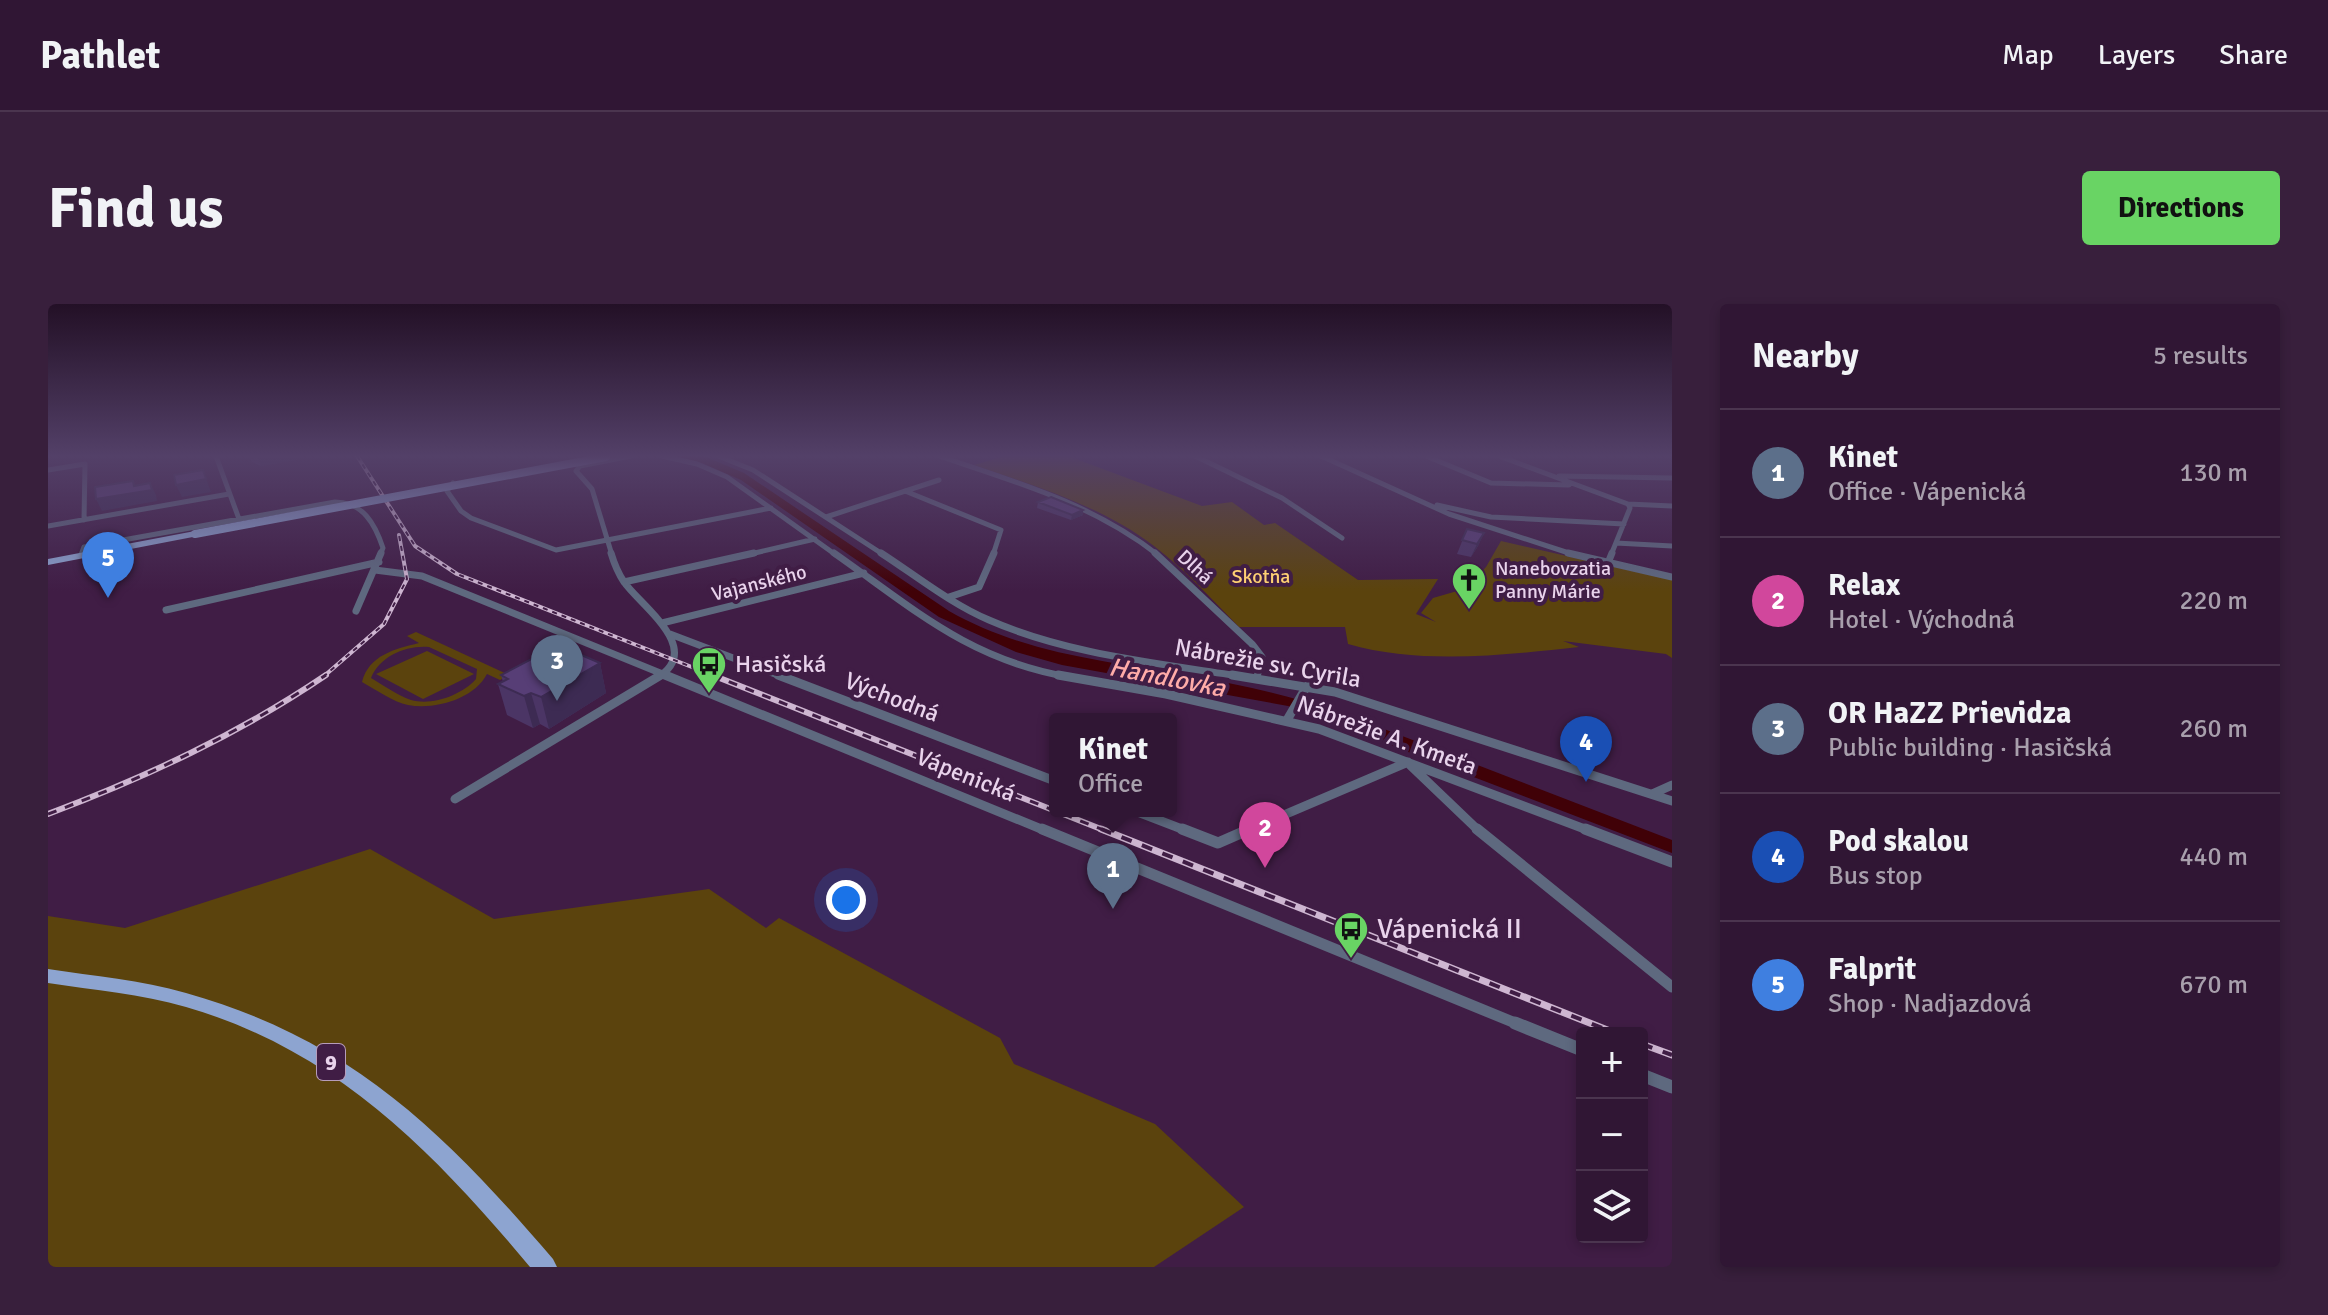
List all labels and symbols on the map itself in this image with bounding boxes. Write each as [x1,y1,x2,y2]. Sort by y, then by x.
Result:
pin: 5 [82,532,134,598]
street label: Dlhá [1172,544,1218,590]
place label: Nanebovzatia Panny Márie [1495,556,1611,604]
street label: Vajanského [709,559,809,607]
church icon: Nanebovzatia Panny Márie [1450,561,1488,611]
park label: Skotňa [1231,564,1291,589]
street label: Nábrežie sv. Cyrila [1173,632,1363,694]
pin: 3 [531,635,583,701]
bus stop icon: Hasičská [690,645,728,695]
place label: Hasičská [735,649,826,679]
water label: Handlovka [1106,651,1228,705]
street label: Východná [840,665,944,729]
street label: Nábrežie A. Kmeťa [1293,689,1481,781]
pin: 4 [1560,716,1612,782]
street label: Vápenická [912,741,1020,809]
pin: 2 [1239,802,1291,868]
pin: 1 [1087,843,1139,909]
your location [826,880,866,920]
bus stop icon: Vápenická II [1332,910,1370,960]
place label: Vápenická II [1377,912,1522,946]
road number: 9 [317,1044,345,1080]

